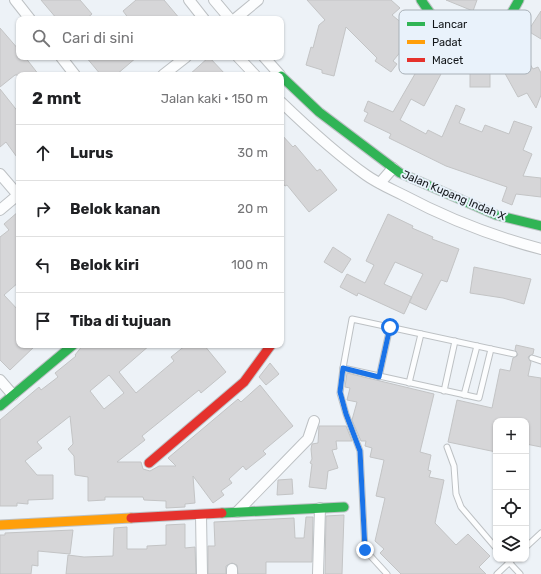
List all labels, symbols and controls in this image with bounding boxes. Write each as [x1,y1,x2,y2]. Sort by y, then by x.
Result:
legend [399,10,531,74]
search box [16,16,284,60]
text: Lancar [432,18,468,31]
icon: search [30,27,52,49]
text: Cari di sini [62,29,134,47]
text: Padat [432,36,463,49]
text: Macet [432,54,464,67]
text: 2 mnt [32,88,81,108]
text: Jalan kaki · 150 m [161,91,268,106]
icon: ahead [32,142,54,164]
text: Lurus [70,144,113,162]
text: 30 m [237,145,268,160]
street label: Jalan Kupang Indah X [400,168,508,223]
icon: right [32,198,54,220]
text: Belok kanan [70,200,160,218]
text: 20 m [237,201,268,216]
icon: left [32,254,54,276]
text: Belok kiri [70,256,139,274]
text: 100 m [231,257,268,272]
icon: arrive [32,310,54,332]
text: Tiba di tujuan [70,312,171,330]
route start [381,318,399,336]
map controls [493,418,529,562]
button: + [493,418,529,454]
button: − [493,454,529,490]
button: locate [493,490,529,526]
button: layers [493,526,529,562]
route end [356,541,374,559]

